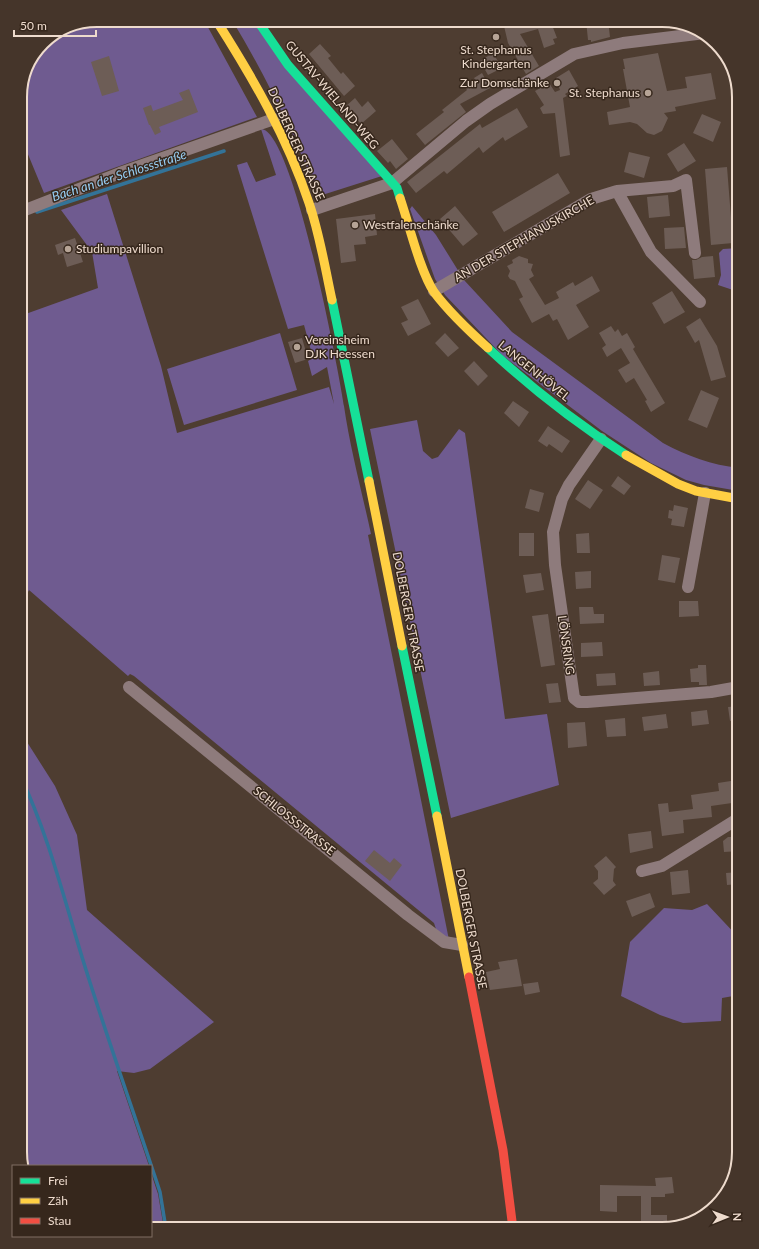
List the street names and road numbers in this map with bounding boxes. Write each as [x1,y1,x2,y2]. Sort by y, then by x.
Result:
street label: GUSTAV-WIELAND-WEG [283,37,382,152]
street label: DOLBERGER STRASSE [265,85,328,203]
street label: AN DER STEPHANUSKIRCHE [451,192,597,285]
street label: LANGENHÖVEL [495,337,573,404]
street label: DOLBERGER STRASSE [389,550,428,674]
street label: LÖNSRING [555,614,578,676]
street label: SCHLOSSSTRASSE [250,783,338,858]
street label: DOLBERGER STRASSE [452,867,491,991]

